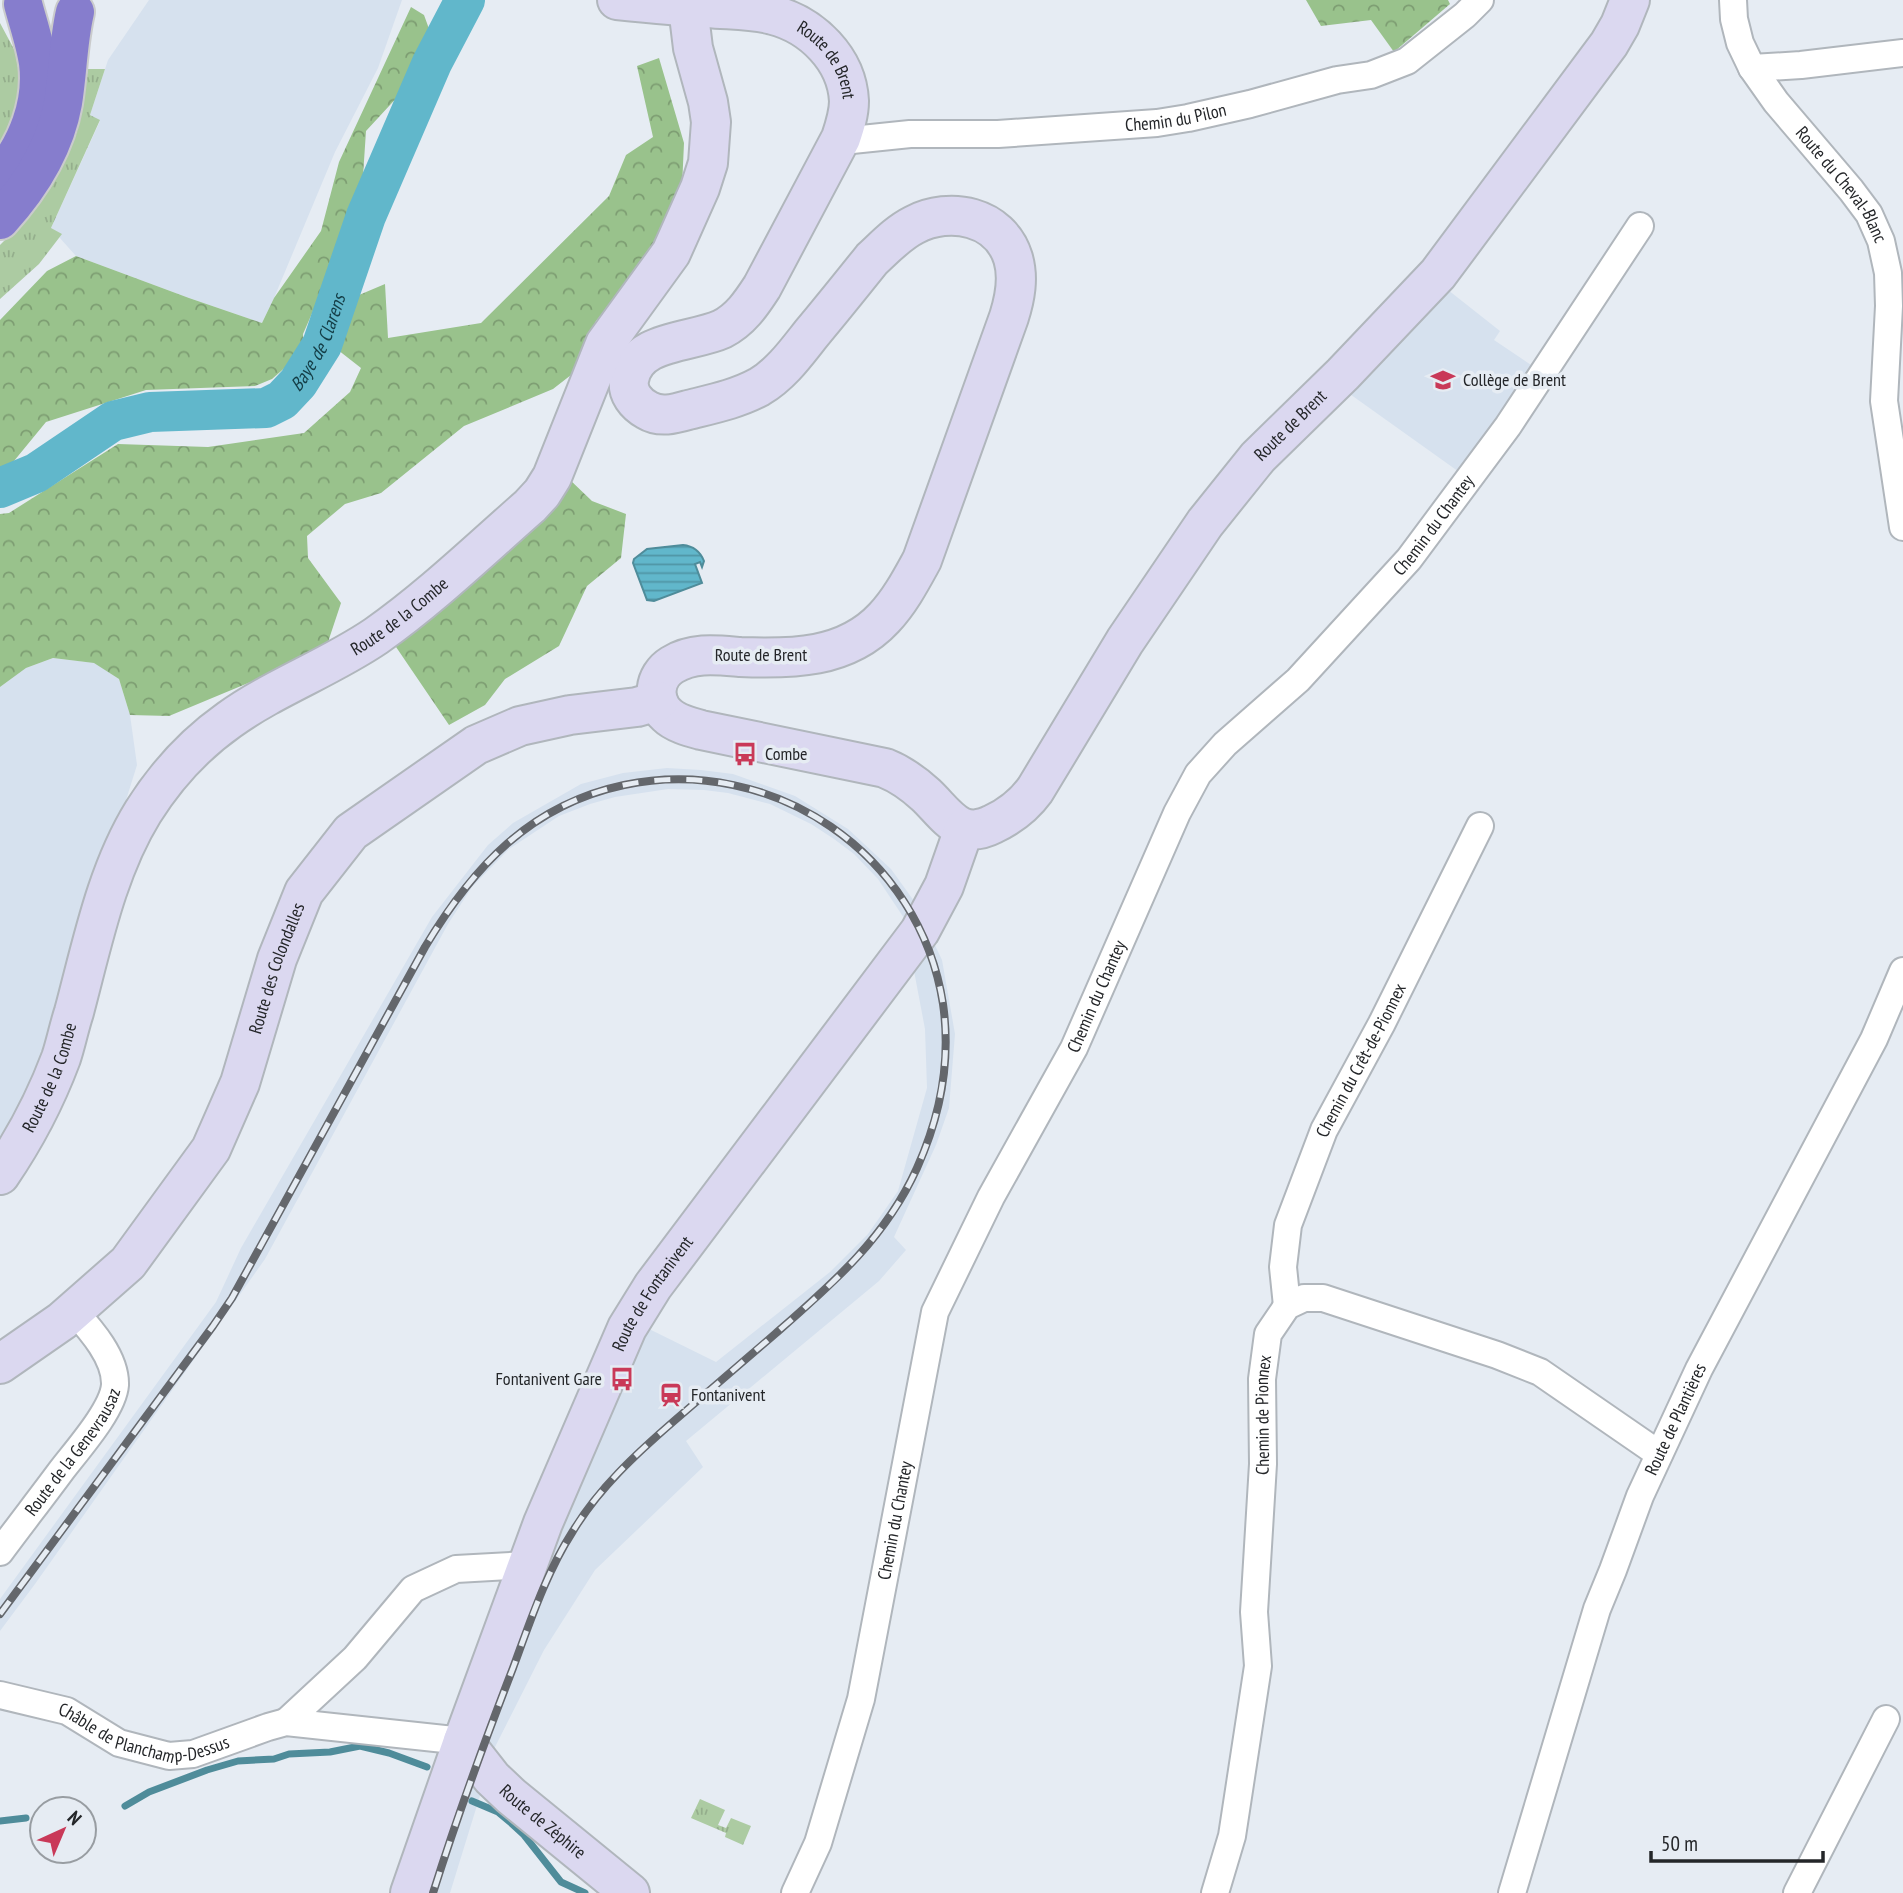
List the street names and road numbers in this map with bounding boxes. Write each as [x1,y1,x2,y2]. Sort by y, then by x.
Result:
street label: Route de Brent [793,15,861,100]
street label: Chemin du Pilon [1124,98,1228,136]
street label: Route du Cheval-Blanc [1791,121,1893,247]
street label: Route de Brent [1249,384,1331,466]
street label: Chemin du Chantey [1388,470,1479,580]
street label: Route de la Combe [346,572,453,660]
street label: Route de Brent [715,643,807,666]
street label: Route des Colondalles [243,899,310,1036]
street label: Chemin du Chantey [1061,936,1131,1056]
street label: Chemin du Crêt-de-Pionnex [1310,979,1411,1140]
street label: Route de la Combe [17,1020,81,1136]
street label: Route de Fontanivent [606,1231,698,1354]
street label: Chemin de Pionnex [1250,1353,1276,1476]
street label: Route de Plantières [1639,1359,1711,1479]
street label: Route de la Genevrausaz [19,1386,125,1520]
street label: Chemin du Chantey [872,1459,917,1582]
street label: Châble de Planchamp-Dessus [57,1697,232,1768]
street label: Route de Zéphire [495,1779,591,1864]

